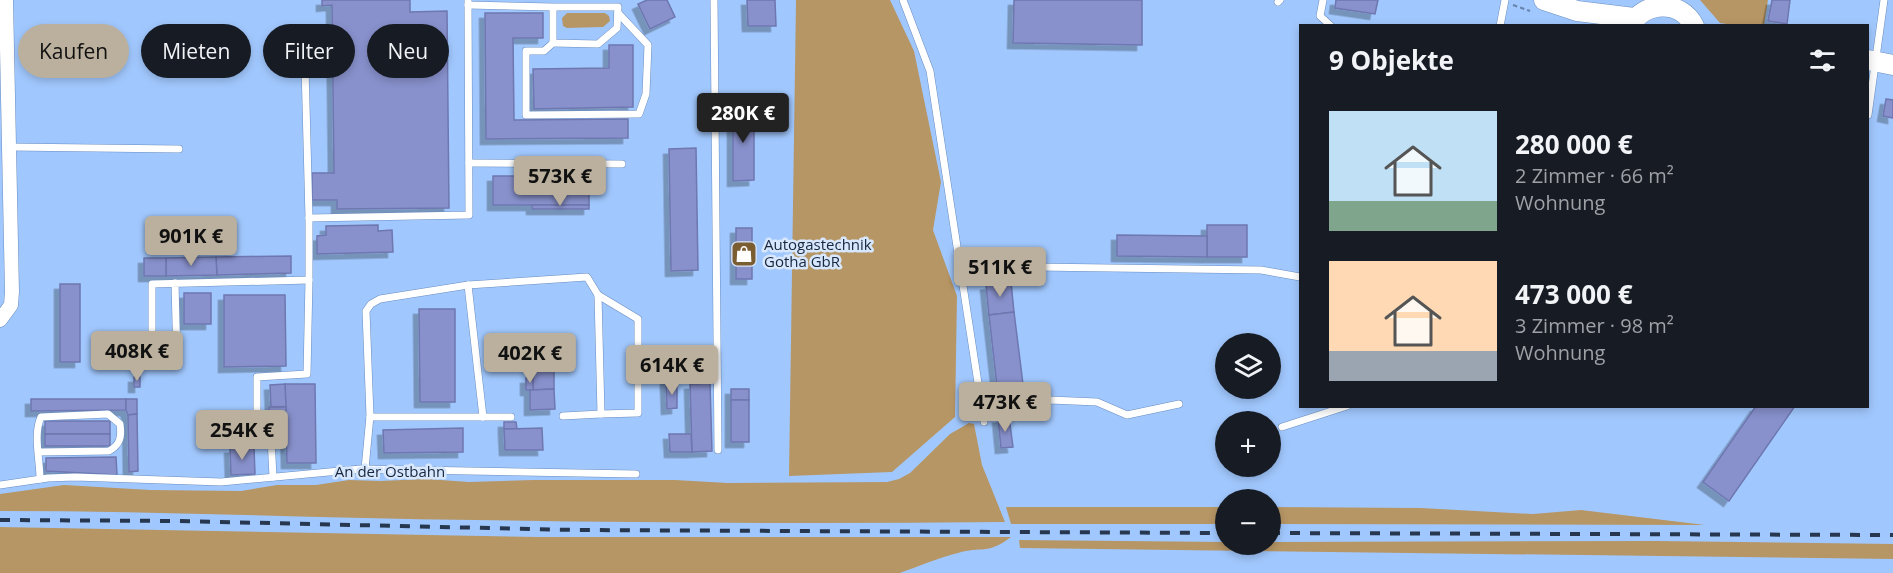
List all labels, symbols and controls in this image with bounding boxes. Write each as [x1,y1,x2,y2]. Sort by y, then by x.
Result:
chip: Kaufen [18,24,129,78]
chip: Mieten [141,24,251,78]
chip: Filter [263,24,355,78]
chip: Neu [367,24,449,78]
text: 9 Objekte [1329,42,1454,78]
icon: filters [1806,44,1839,77]
pin: 280K € [694,93,792,144]
text: 280K € [711,99,775,126]
text: 280 000 € [1515,126,1633,162]
icon: home [1377,135,1449,207]
pin: 573K € [511,156,609,207]
text: 573K € [528,162,592,189]
text: 2 Zimmer · 66 m² [1515,162,1674,189]
text: Wohnung [1515,189,1605,216]
pin: 901K € [142,216,240,267]
text: 901K € [159,222,223,249]
place label: Autogastechnik Gotha GbR [764,234,872,271]
shop icon: Autogastechnik Gotha GbR [729,239,759,269]
pin: 511K € [951,247,1049,298]
text: 511K € [968,253,1032,280]
text: 473 000 € [1515,276,1633,312]
icon: home [1377,285,1449,357]
text: 3 Zimmer · 98 m² [1515,312,1674,339]
pin: 408K € [88,331,186,382]
pin: 402K € [481,333,579,384]
map controls [1215,333,1281,555]
button: layers [1215,333,1281,399]
text: 408K € [105,337,169,364]
text: 402K € [498,339,562,366]
text: Wohnung [1515,339,1605,366]
pin: 614K € [623,345,721,396]
text: 614K € [640,351,704,378]
pin: 473K € [956,382,1054,433]
text: 473K € [973,388,1037,415]
pin: 254K € [193,410,291,461]
button: + [1215,411,1281,477]
text: 254K € [210,416,274,443]
street label: An der Ostbahn [335,461,445,481]
button: − [1215,489,1281,555]

